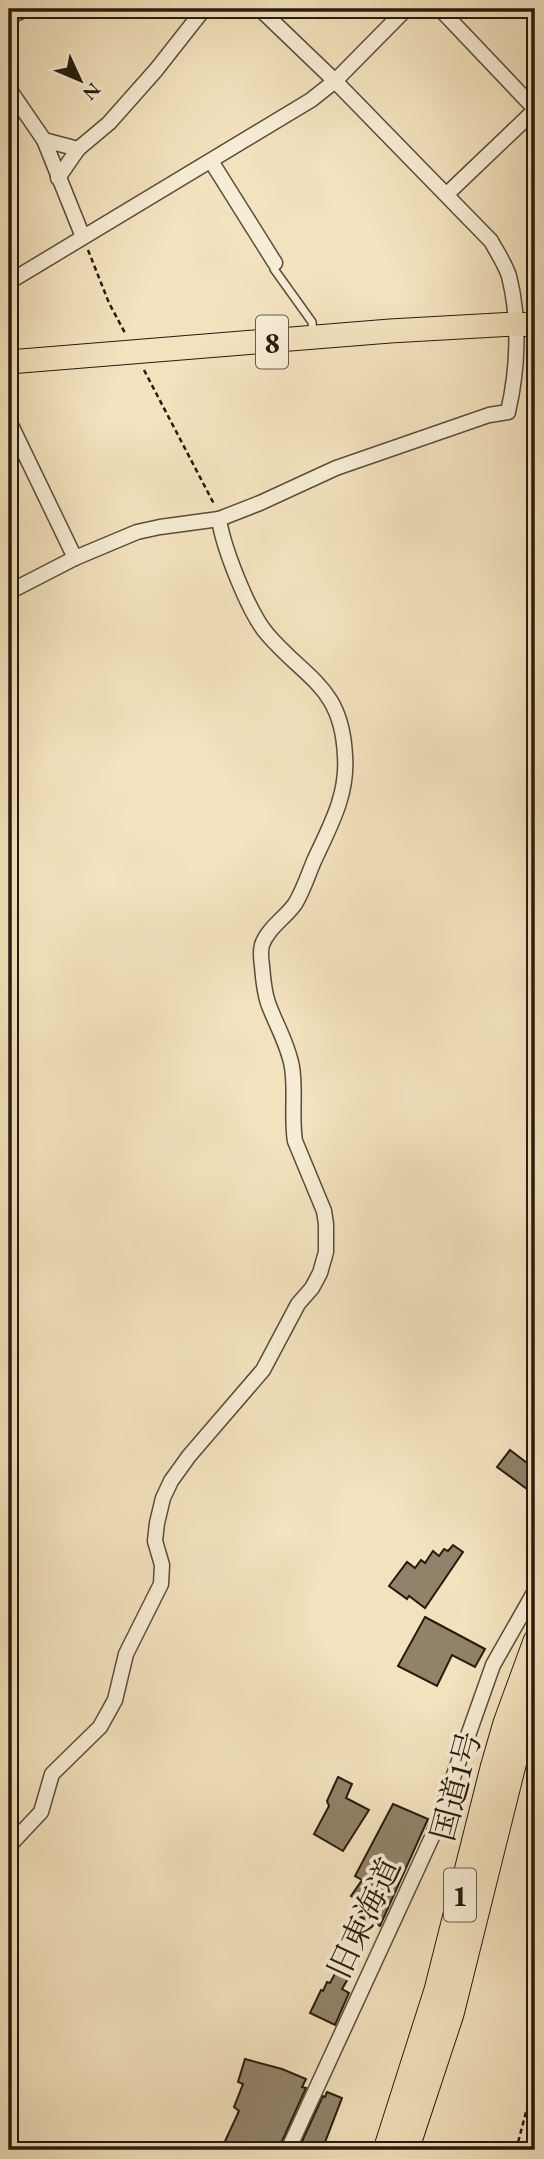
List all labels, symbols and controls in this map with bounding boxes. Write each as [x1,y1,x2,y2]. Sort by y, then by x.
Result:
north arrow [46,46,116,116]
text: N [77,77,106,106]
road number: 8 [256,316,288,368]
street label: 国道1号 [421,1727,491,1845]
street label: 旧東海道 [318,1851,410,1985]
road number: 1 [444,1868,476,1922]

